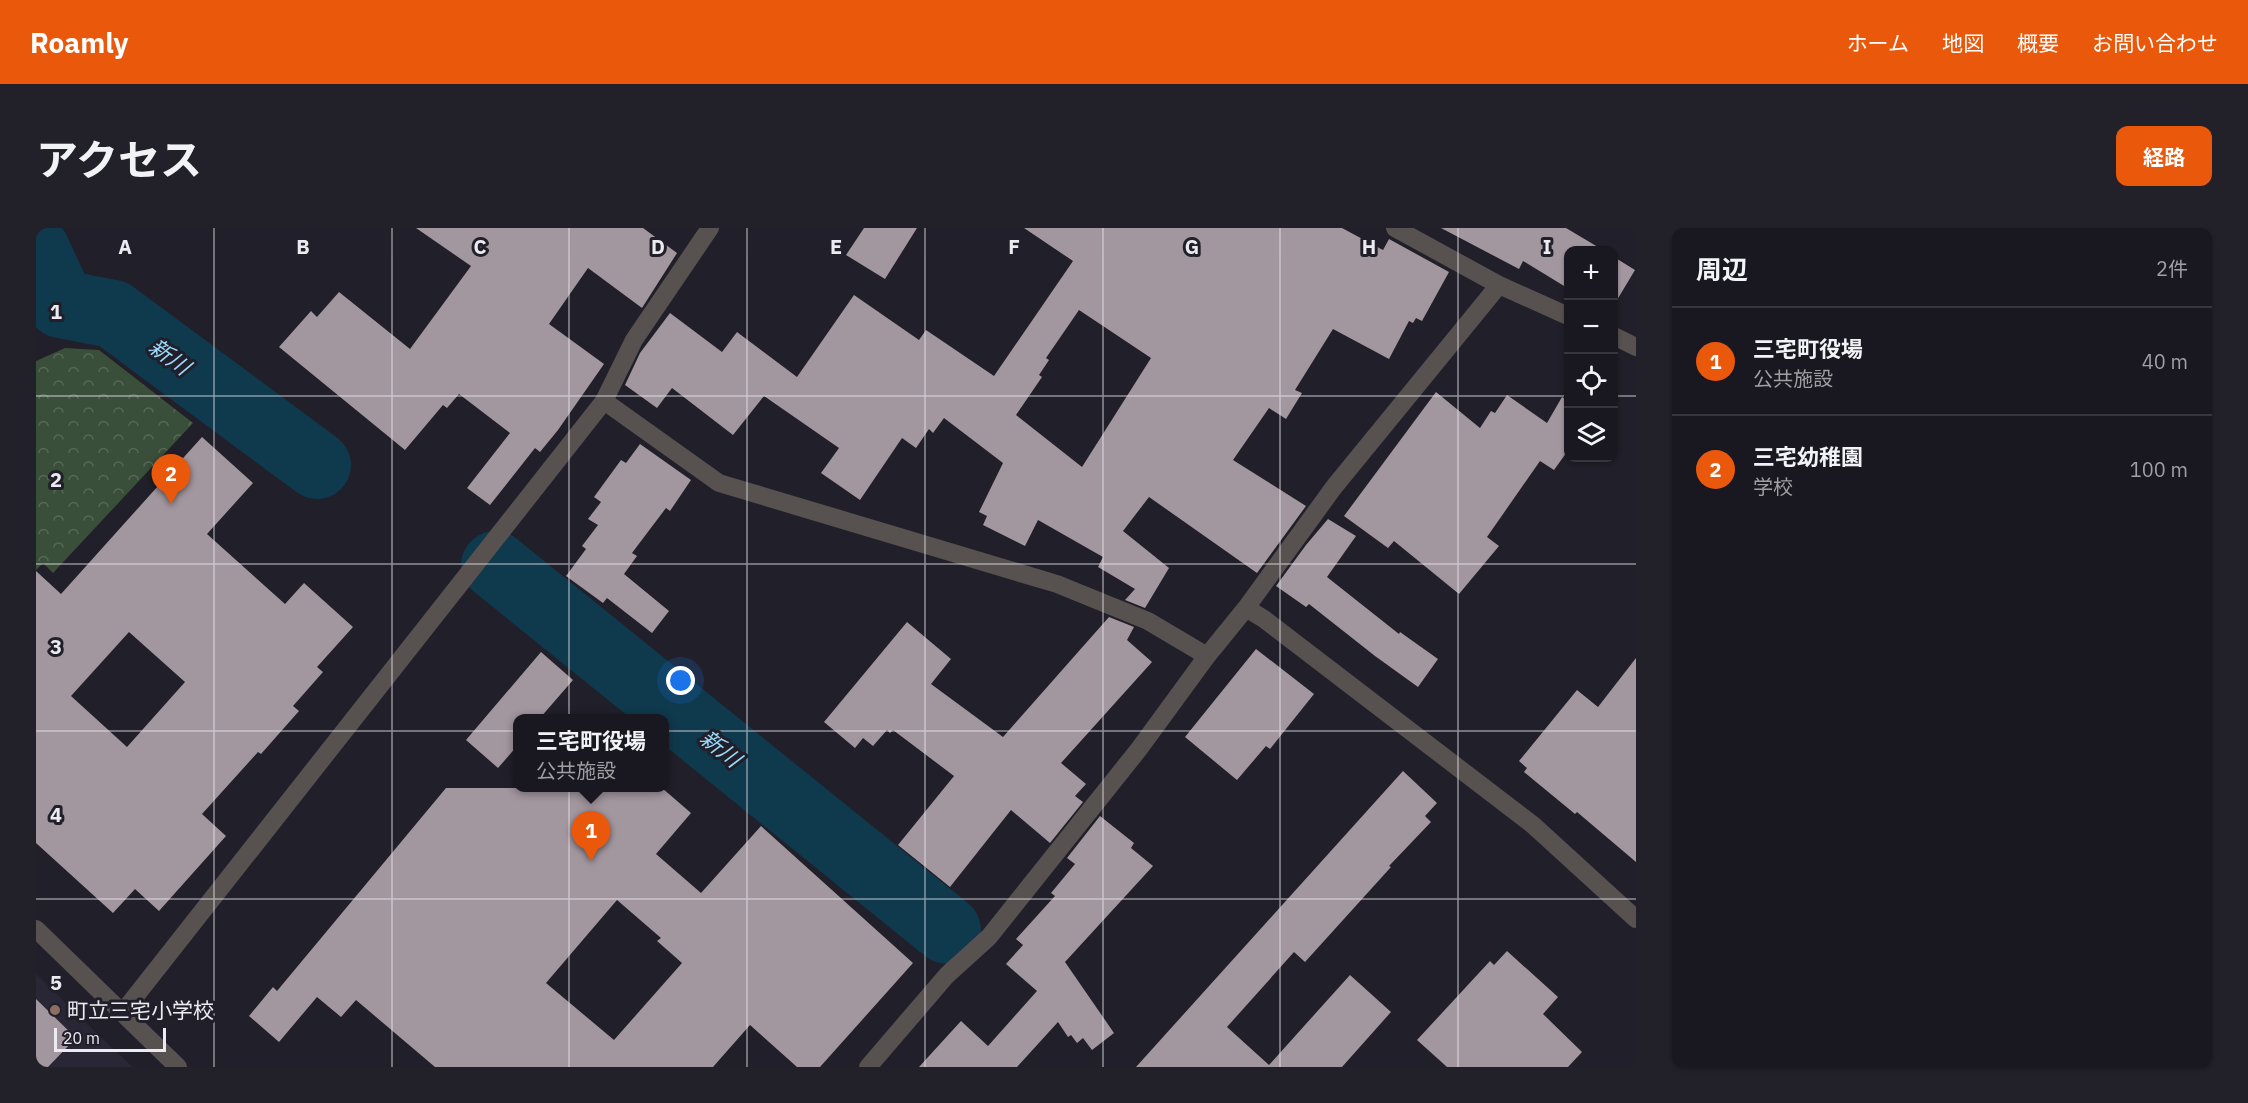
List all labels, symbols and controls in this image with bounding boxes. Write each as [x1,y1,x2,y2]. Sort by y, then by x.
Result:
text: Roamly [30,24,128,61]
text: ホーム [1847,29,1909,57]
text: 地図 [1942,29,1984,57]
text: 概要 [2017,29,2059,57]
text: お問い合わせ [2092,29,2218,57]
button: 経路 [2116,126,2212,186]
text: アクセス [36,132,202,187]
text: A [118,233,132,260]
text: B [296,233,310,260]
text: C [473,233,487,260]
text: D [651,233,665,260]
text: E [830,233,842,260]
text: F [1008,233,1020,260]
text: G [1185,233,1199,260]
text: H [1362,233,1376,260]
text: I [1543,233,1551,260]
map controls [1564,246,1618,462]
button: + [1564,246,1618,300]
text: 周辺 [1696,252,1748,286]
text: 2件 [2156,255,2188,282]
text: 1 [50,298,62,325]
button: − [1564,300,1618,354]
water label: 新川 [144,331,198,382]
text: 三宅町役場 [1753,334,1863,363]
text: 1 [1710,348,1722,375]
text: 40 m [2142,348,2188,375]
button: locate [1564,354,1618,408]
text: 公共施設 [1753,365,1833,392]
button: layers [1564,408,1618,462]
text: 三宅幼稚園 [1753,442,1863,471]
pin: 2 [152,454,190,504]
text: 2 [1710,456,1722,483]
text: 100 m [2130,456,2188,483]
text: 2 [50,466,62,493]
text: 学校 [1753,473,1793,500]
text: 3 [50,633,62,660]
your location [666,666,695,695]
popup [513,714,669,792]
water label: 新川 [695,723,749,774]
text: 三宅町役場 [536,726,646,755]
text: 公共施設 [536,757,616,784]
text: 4 [50,801,62,828]
pin: 1 [572,812,610,861]
text: 5 [50,969,62,996]
place label: 町立三宅小学校 [67,996,214,1024]
marker: 町立三宅小学校 [48,1003,62,1017]
scale bar [54,1025,166,1052]
text: 20 m [63,1028,100,1048]

